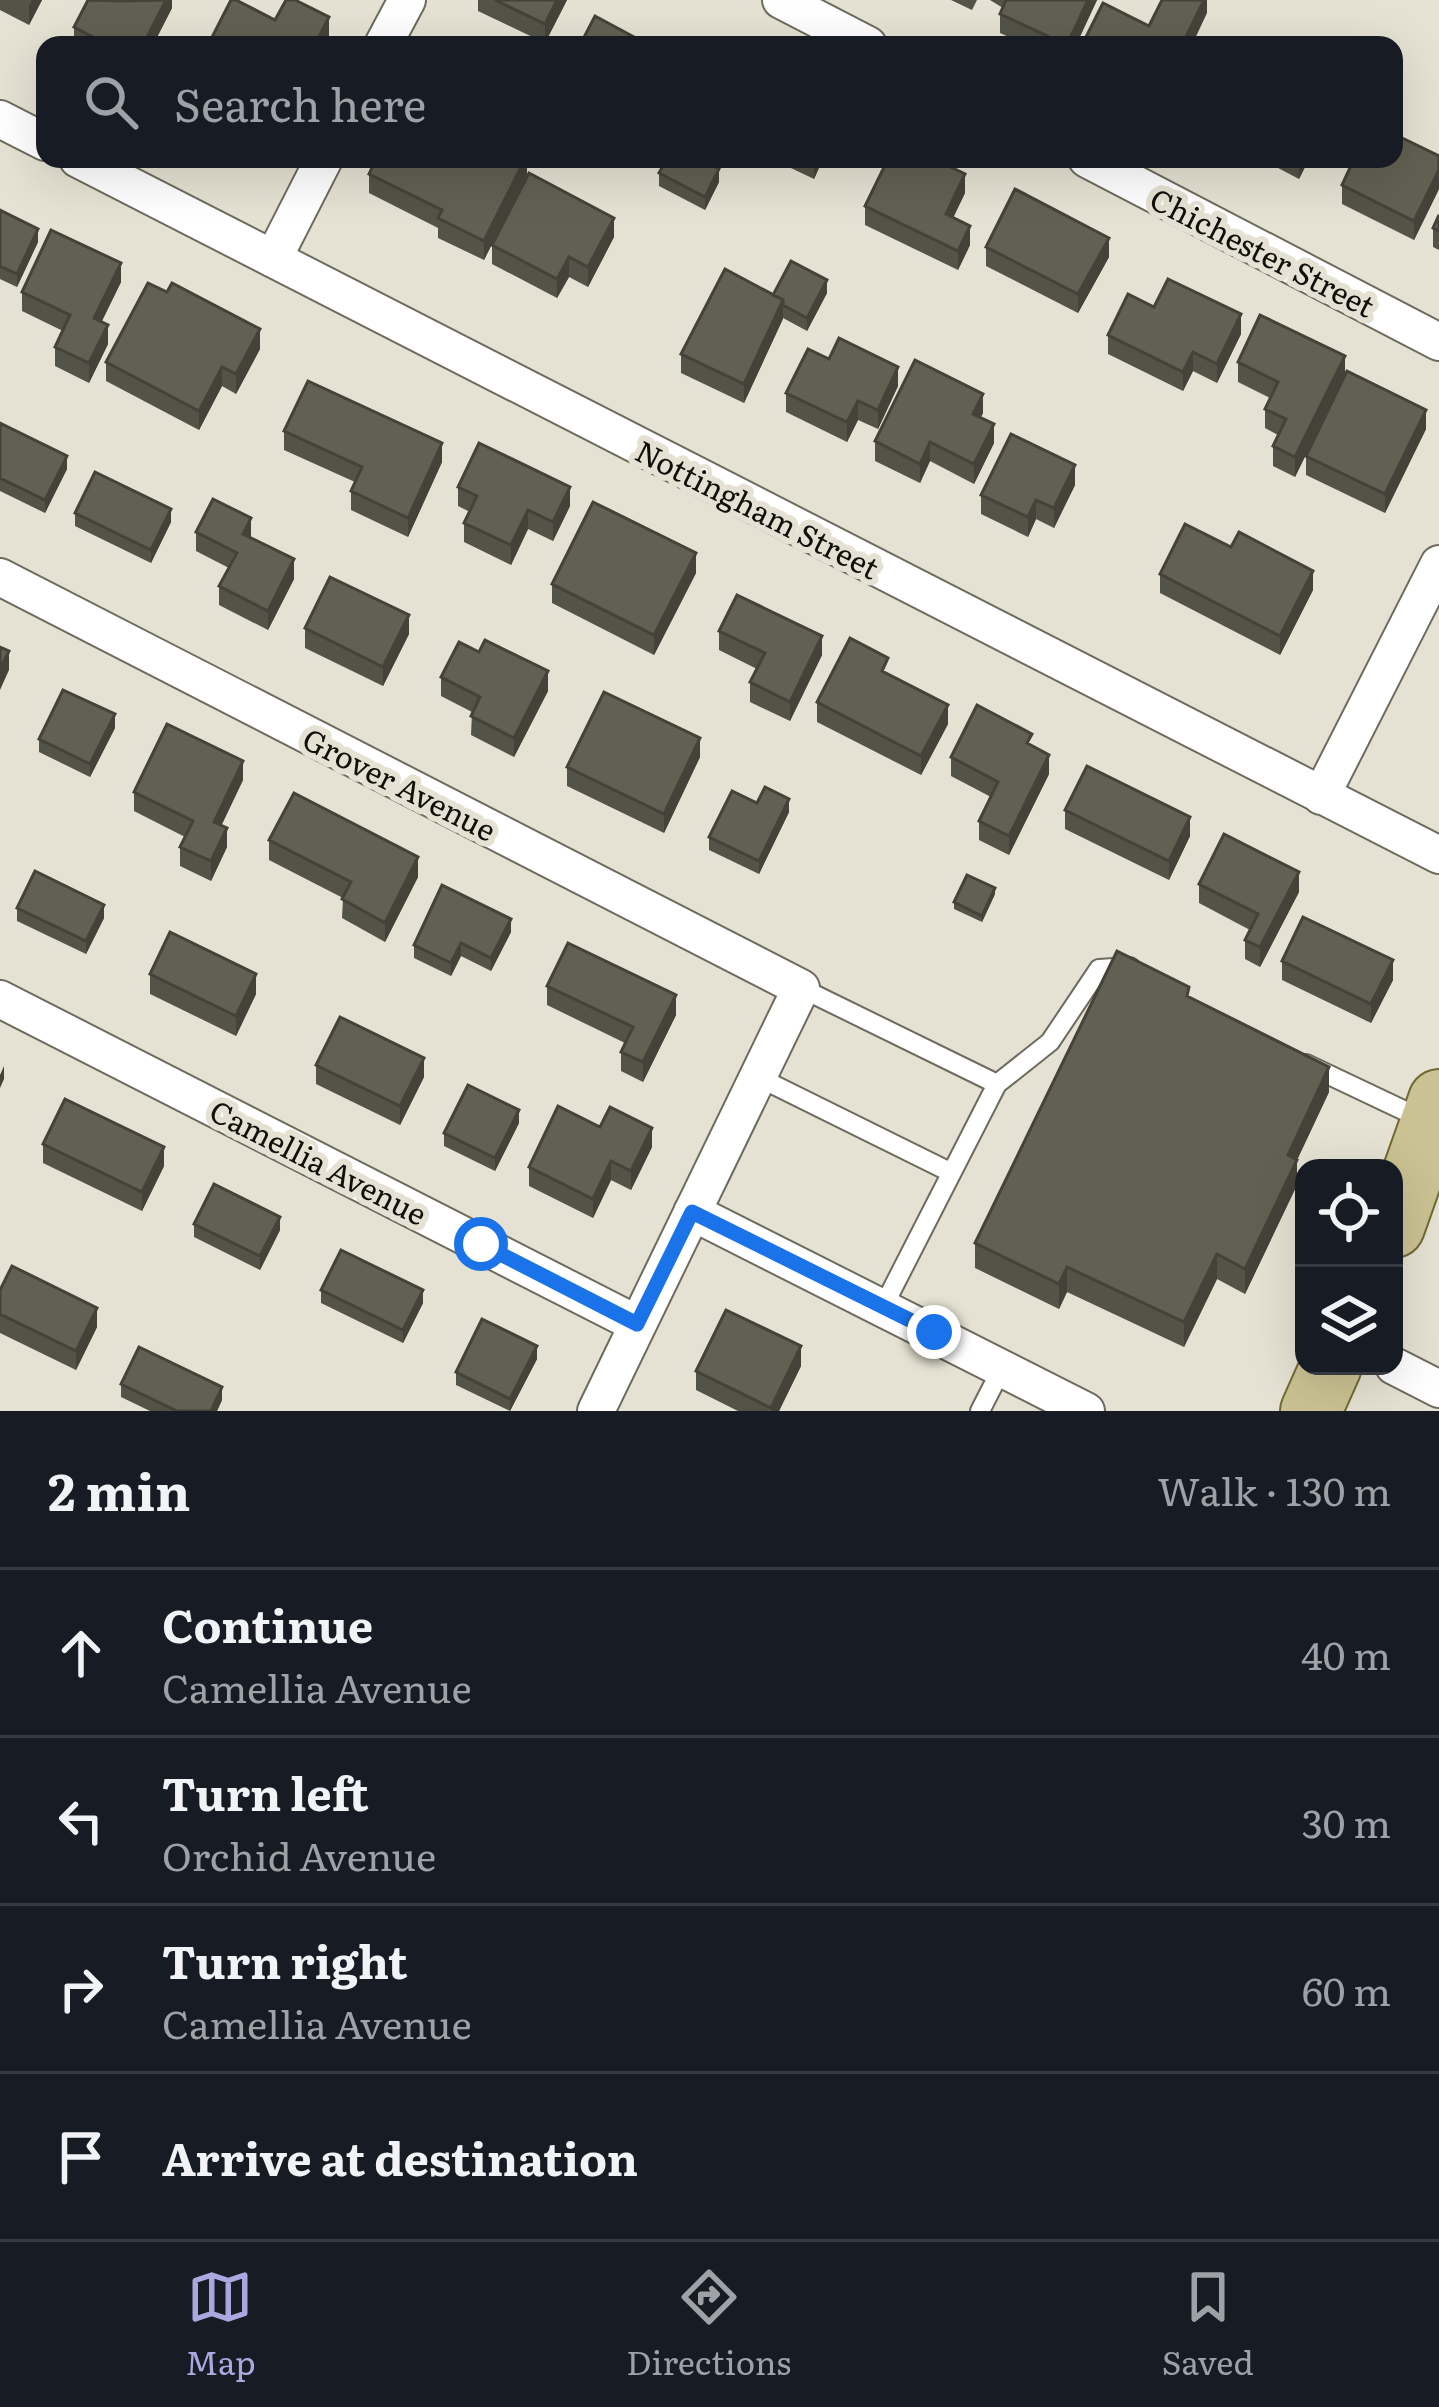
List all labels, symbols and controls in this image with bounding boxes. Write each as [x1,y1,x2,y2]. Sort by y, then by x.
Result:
search box [36,36,1403,168]
icon: search [78,69,144,135]
text: Search here [174,69,426,136]
street label: Chichester Street [1143,175,1383,327]
street label: Nottingham Street [629,428,887,588]
street label: Grover Avenue [296,715,504,851]
street label: Camellia Avenue [203,1087,435,1235]
map controls [1295,1159,1403,1375]
button: locate [1295,1159,1403,1267]
route start [454,1217,508,1271]
button: layers [1295,1267,1403,1375]
route end [907,1305,961,1359]
text: 2 min [48,1451,191,1527]
text: Walk · 130 m [1157,1460,1391,1518]
text: Continue [162,1590,373,1657]
icon: ahead [48,1620,114,1686]
text: 40 m [1301,1624,1391,1682]
text: Camellia Avenue [162,1657,472,1715]
text: Turn left [162,1758,369,1825]
icon: left [48,1788,114,1854]
text: 30 m [1302,1792,1391,1850]
text: Orchid Avenue [162,1825,436,1883]
text: Turn right [162,1926,408,1993]
icon: right [48,1956,114,2022]
text: 60 m [1302,1960,1391,2018]
text: Camellia Avenue [162,1993,472,2051]
text: Arrive at destination [162,2123,638,2190]
icon: arrive [48,2124,114,2190]
tab: Map [185,2264,256,2385]
tab: Directions [626,2264,791,2385]
tab: Saved [1162,2264,1254,2385]

